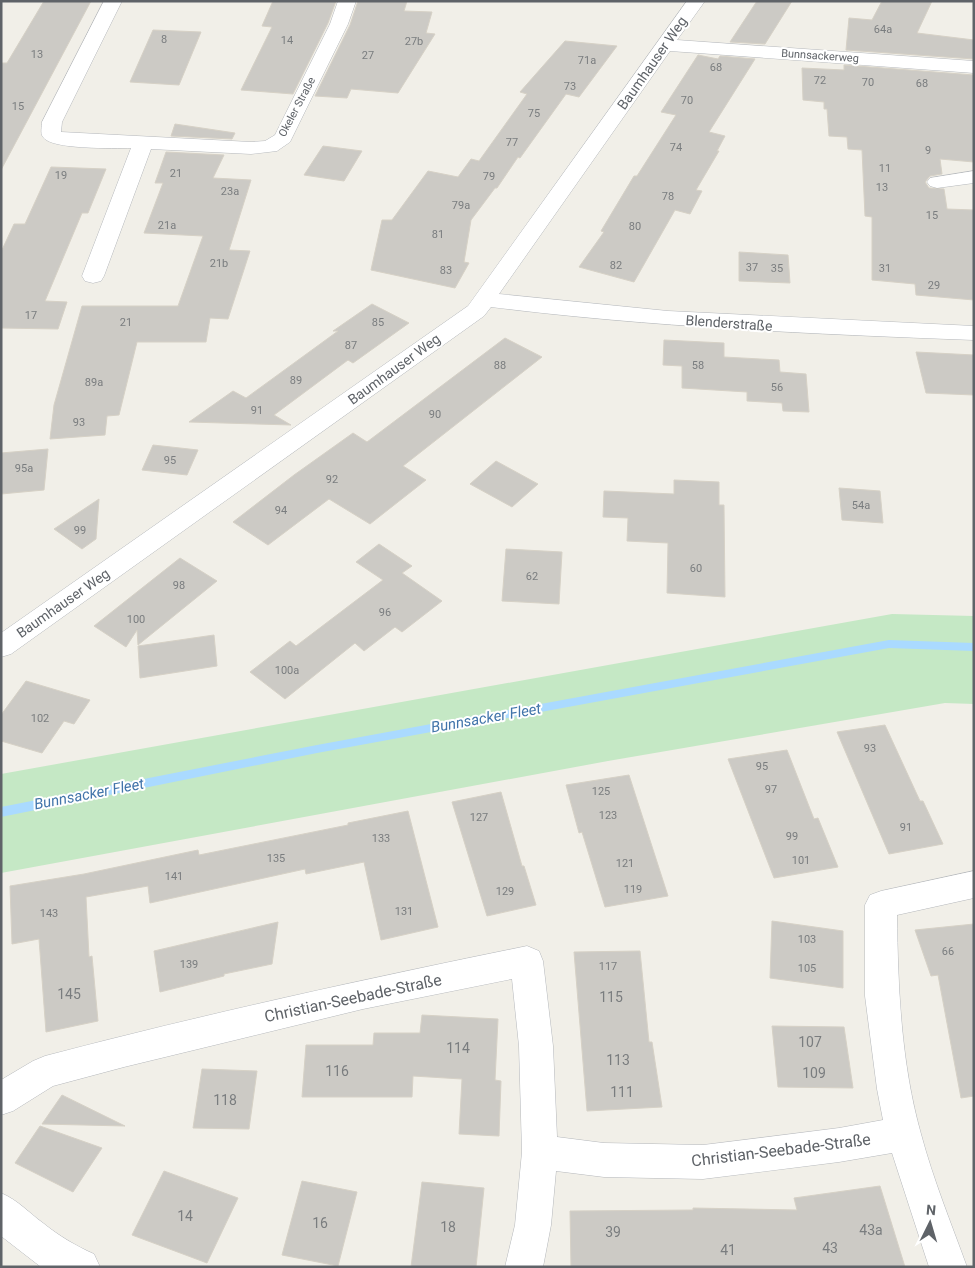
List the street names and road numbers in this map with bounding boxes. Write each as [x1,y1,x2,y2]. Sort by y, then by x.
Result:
street label: Baumhauser Weg [614,13,690,113]
street label: Bunnsackerweg [781,47,859,65]
street label: Okeler Straße [276,75,318,139]
street label: Blenderstraße [685,312,773,334]
street label: Baumhauser Weg [345,330,443,408]
street label: Baumhauser Weg [13,565,113,641]
street label: Christian-Seebade-Straße [263,970,443,1026]
street label: Christian-Seebade-Straße [690,1130,872,1170]

